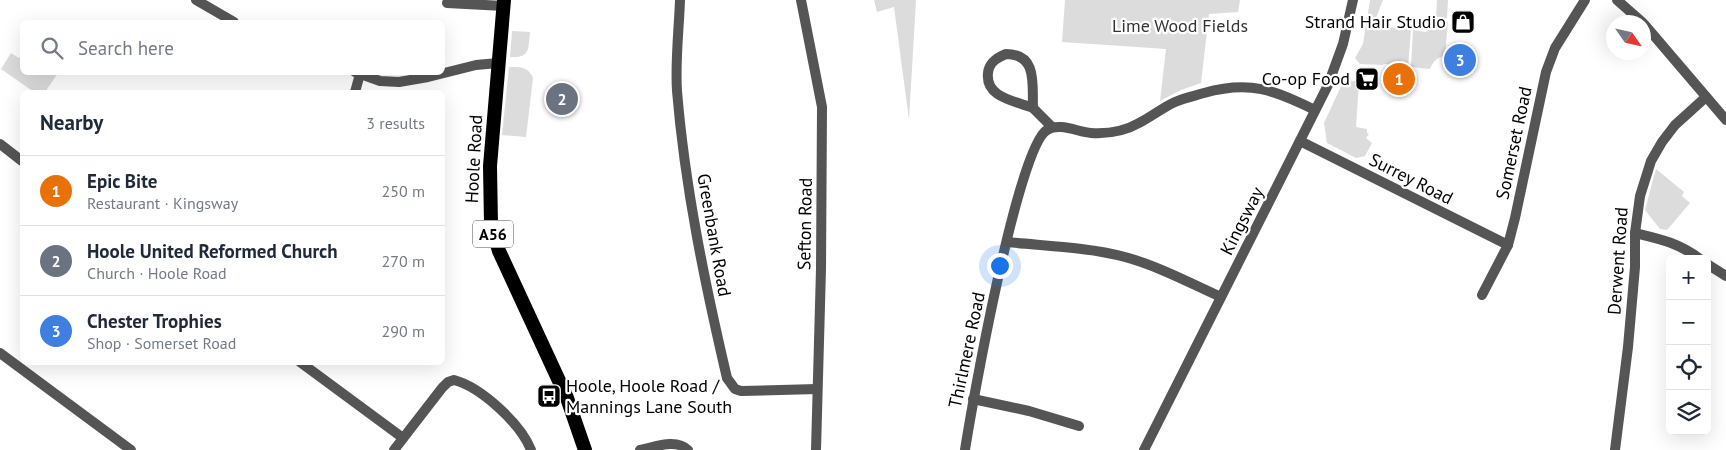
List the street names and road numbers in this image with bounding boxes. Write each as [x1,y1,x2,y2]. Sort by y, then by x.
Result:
street label: Somerset Road [1490,84,1537,201]
street label: Hoole Road [460,114,487,204]
street label: Surrey Road [1366,148,1457,209]
street label: Greenbank Road [692,172,737,298]
street label: Sefton Road [792,178,817,270]
street label: Kingsway [1215,182,1269,259]
street label: Derwent Road [1602,206,1633,316]
road number: A56 [473,220,513,248]
street label: Thirlmere Road [943,290,990,410]

